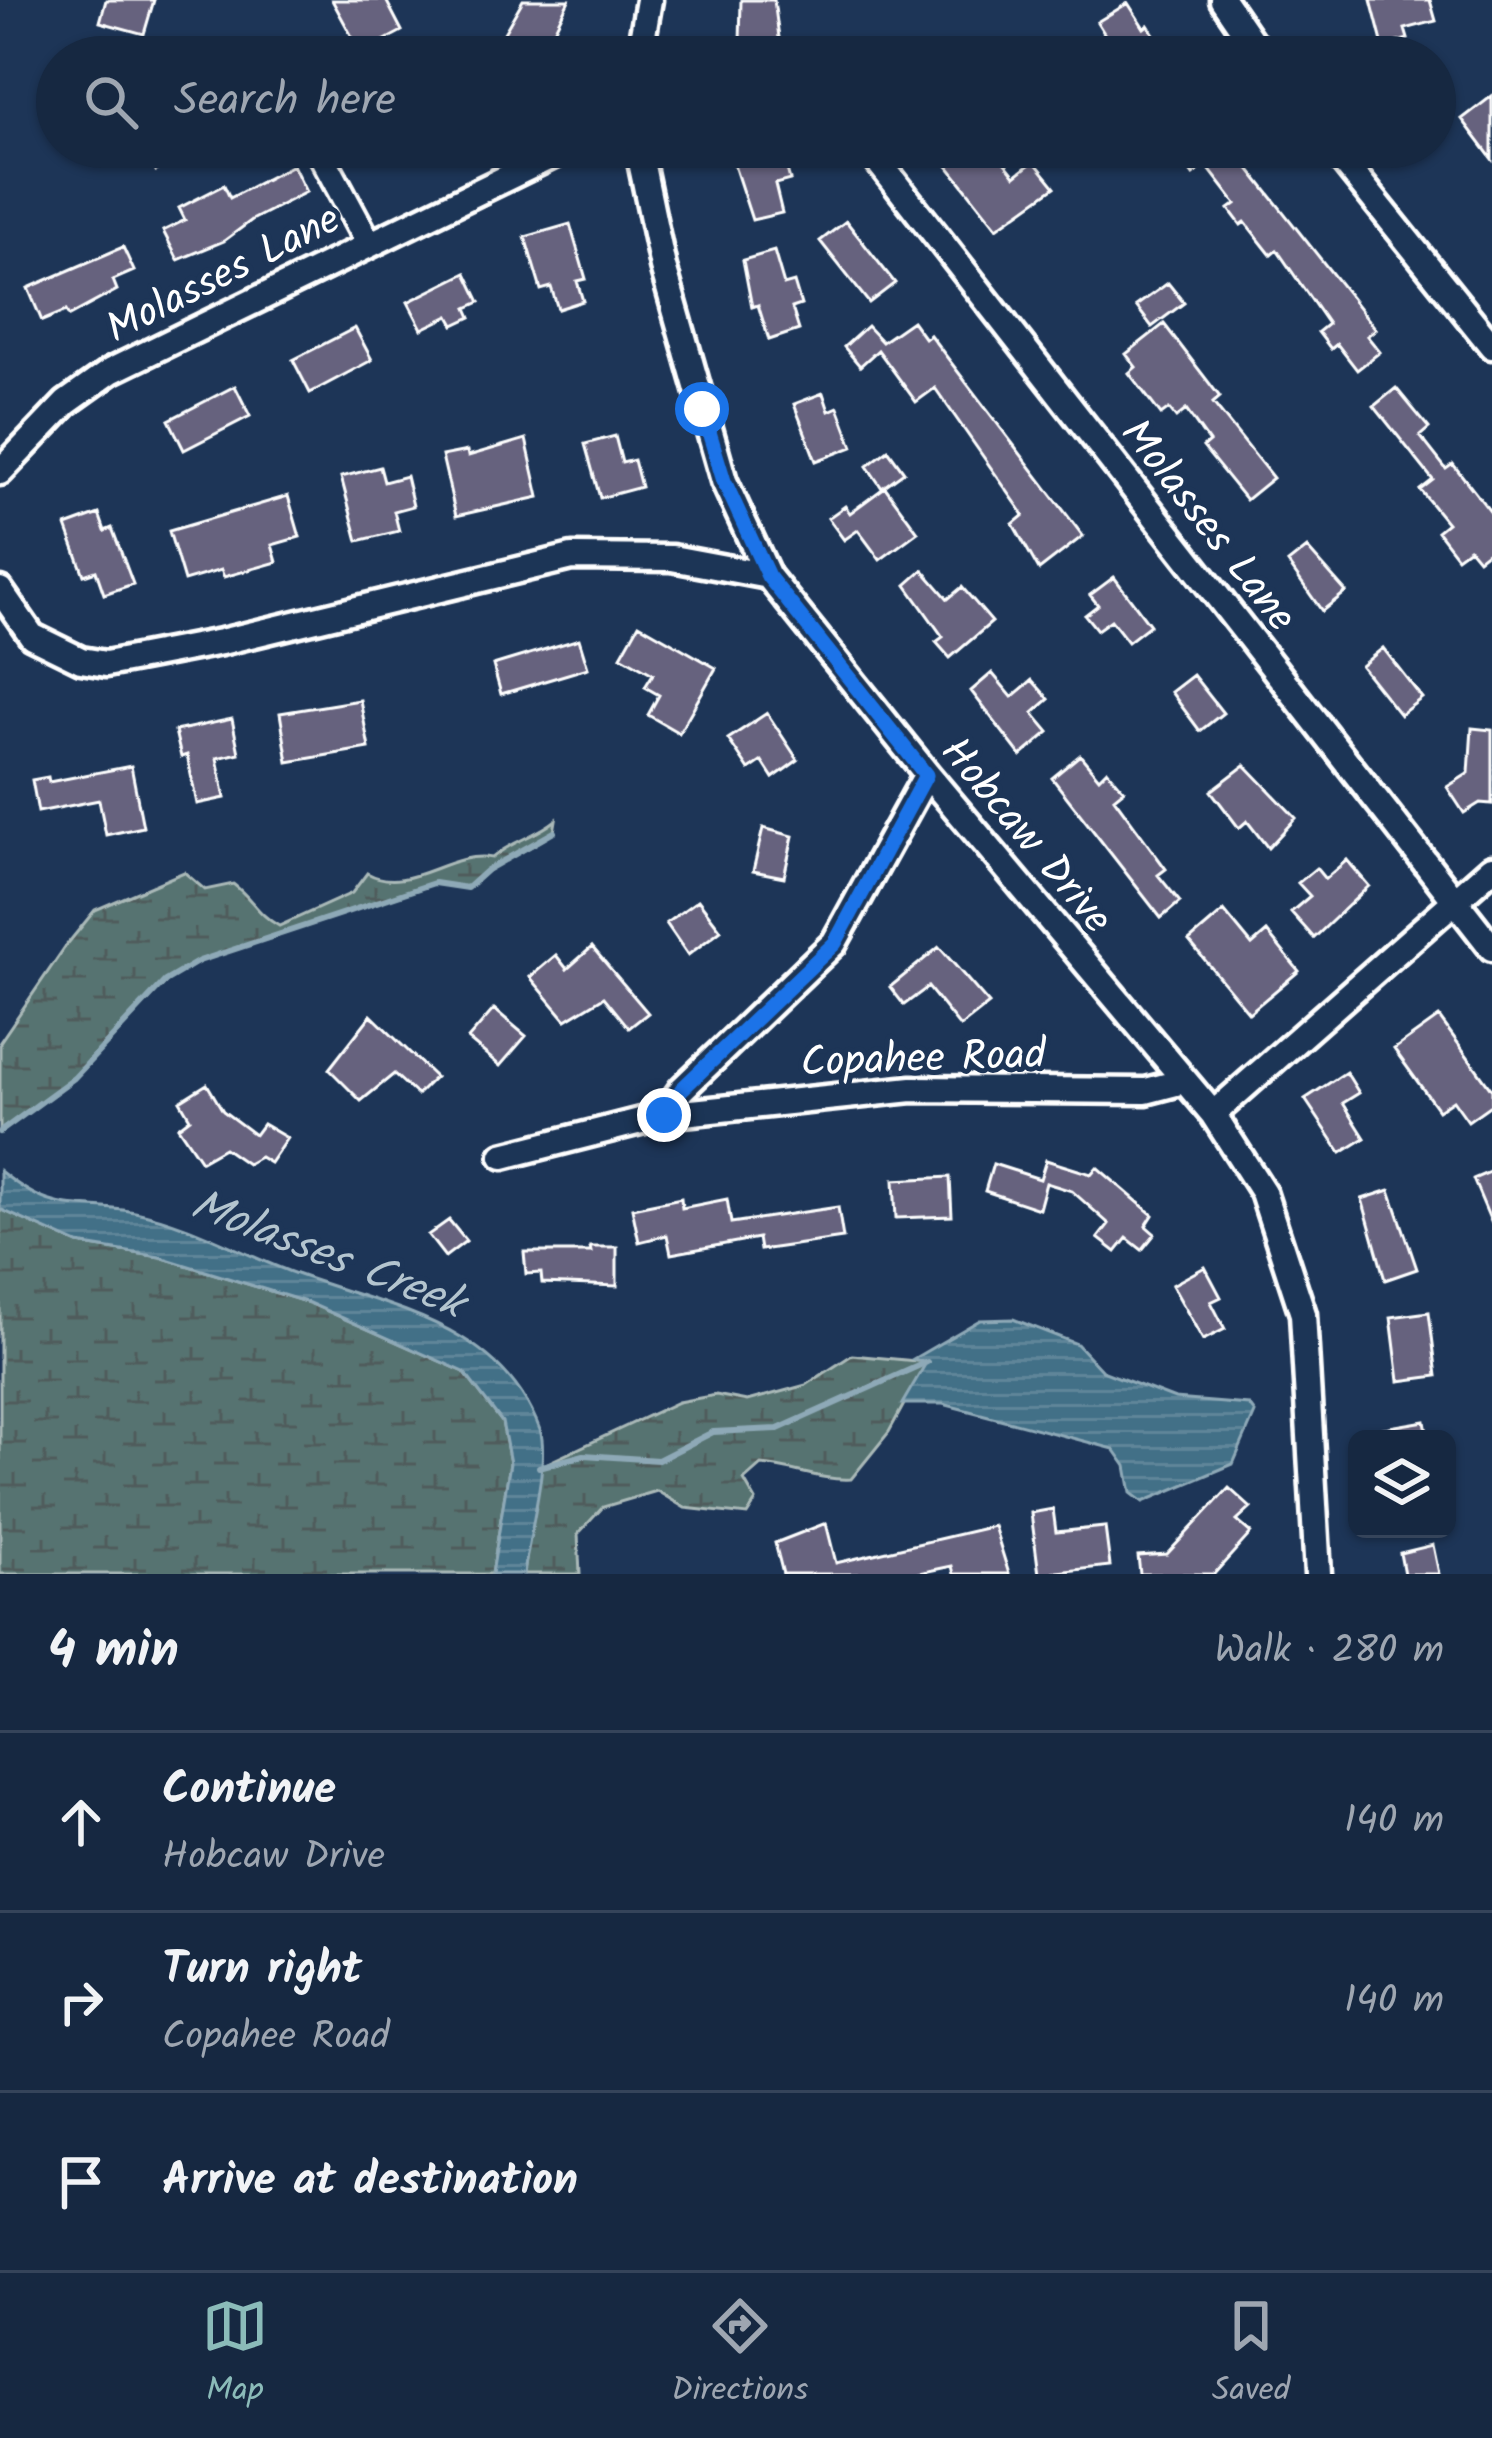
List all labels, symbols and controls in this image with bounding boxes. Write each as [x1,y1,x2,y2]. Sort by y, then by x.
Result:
search box [36,36,1456,168]
text: Search here [174,66,396,138]
icon: search [78,69,144,135]
street label: Molasses Lane [95,187,353,363]
route start [675,382,729,436]
street label: Molasses Lane [1102,405,1312,648]
street label: Hobcaw Drive [922,723,1128,950]
street label: Copahee Road [799,1022,1048,1097]
route end [637,1088,691,1142]
water label: Molasses Creek [180,1171,479,1343]
map controls [1348,1430,1456,1538]
button: layers [1348,1430,1456,1538]
text: 4 min [48,1612,179,1693]
text: Walk · 280 m [1215,1621,1444,1683]
text: Continue [162,1755,336,1827]
icon: ahead [48,1789,114,1855]
text: 140 m [1344,1791,1444,1853]
text: Hobcaw Drive [162,1827,385,1889]
text: Turn right [162,1935,362,2007]
icon: right [48,1969,114,2035]
text: 140 m [1344,1971,1444,2033]
text: Copahee Road [162,2007,390,2069]
text: Arrive at destination [162,2146,578,2218]
icon: arrive [48,2149,114,2215]
tab: Map [202,2293,268,2418]
tab: Directions [671,2293,808,2418]
tab: Saved [1212,2293,1290,2418]

